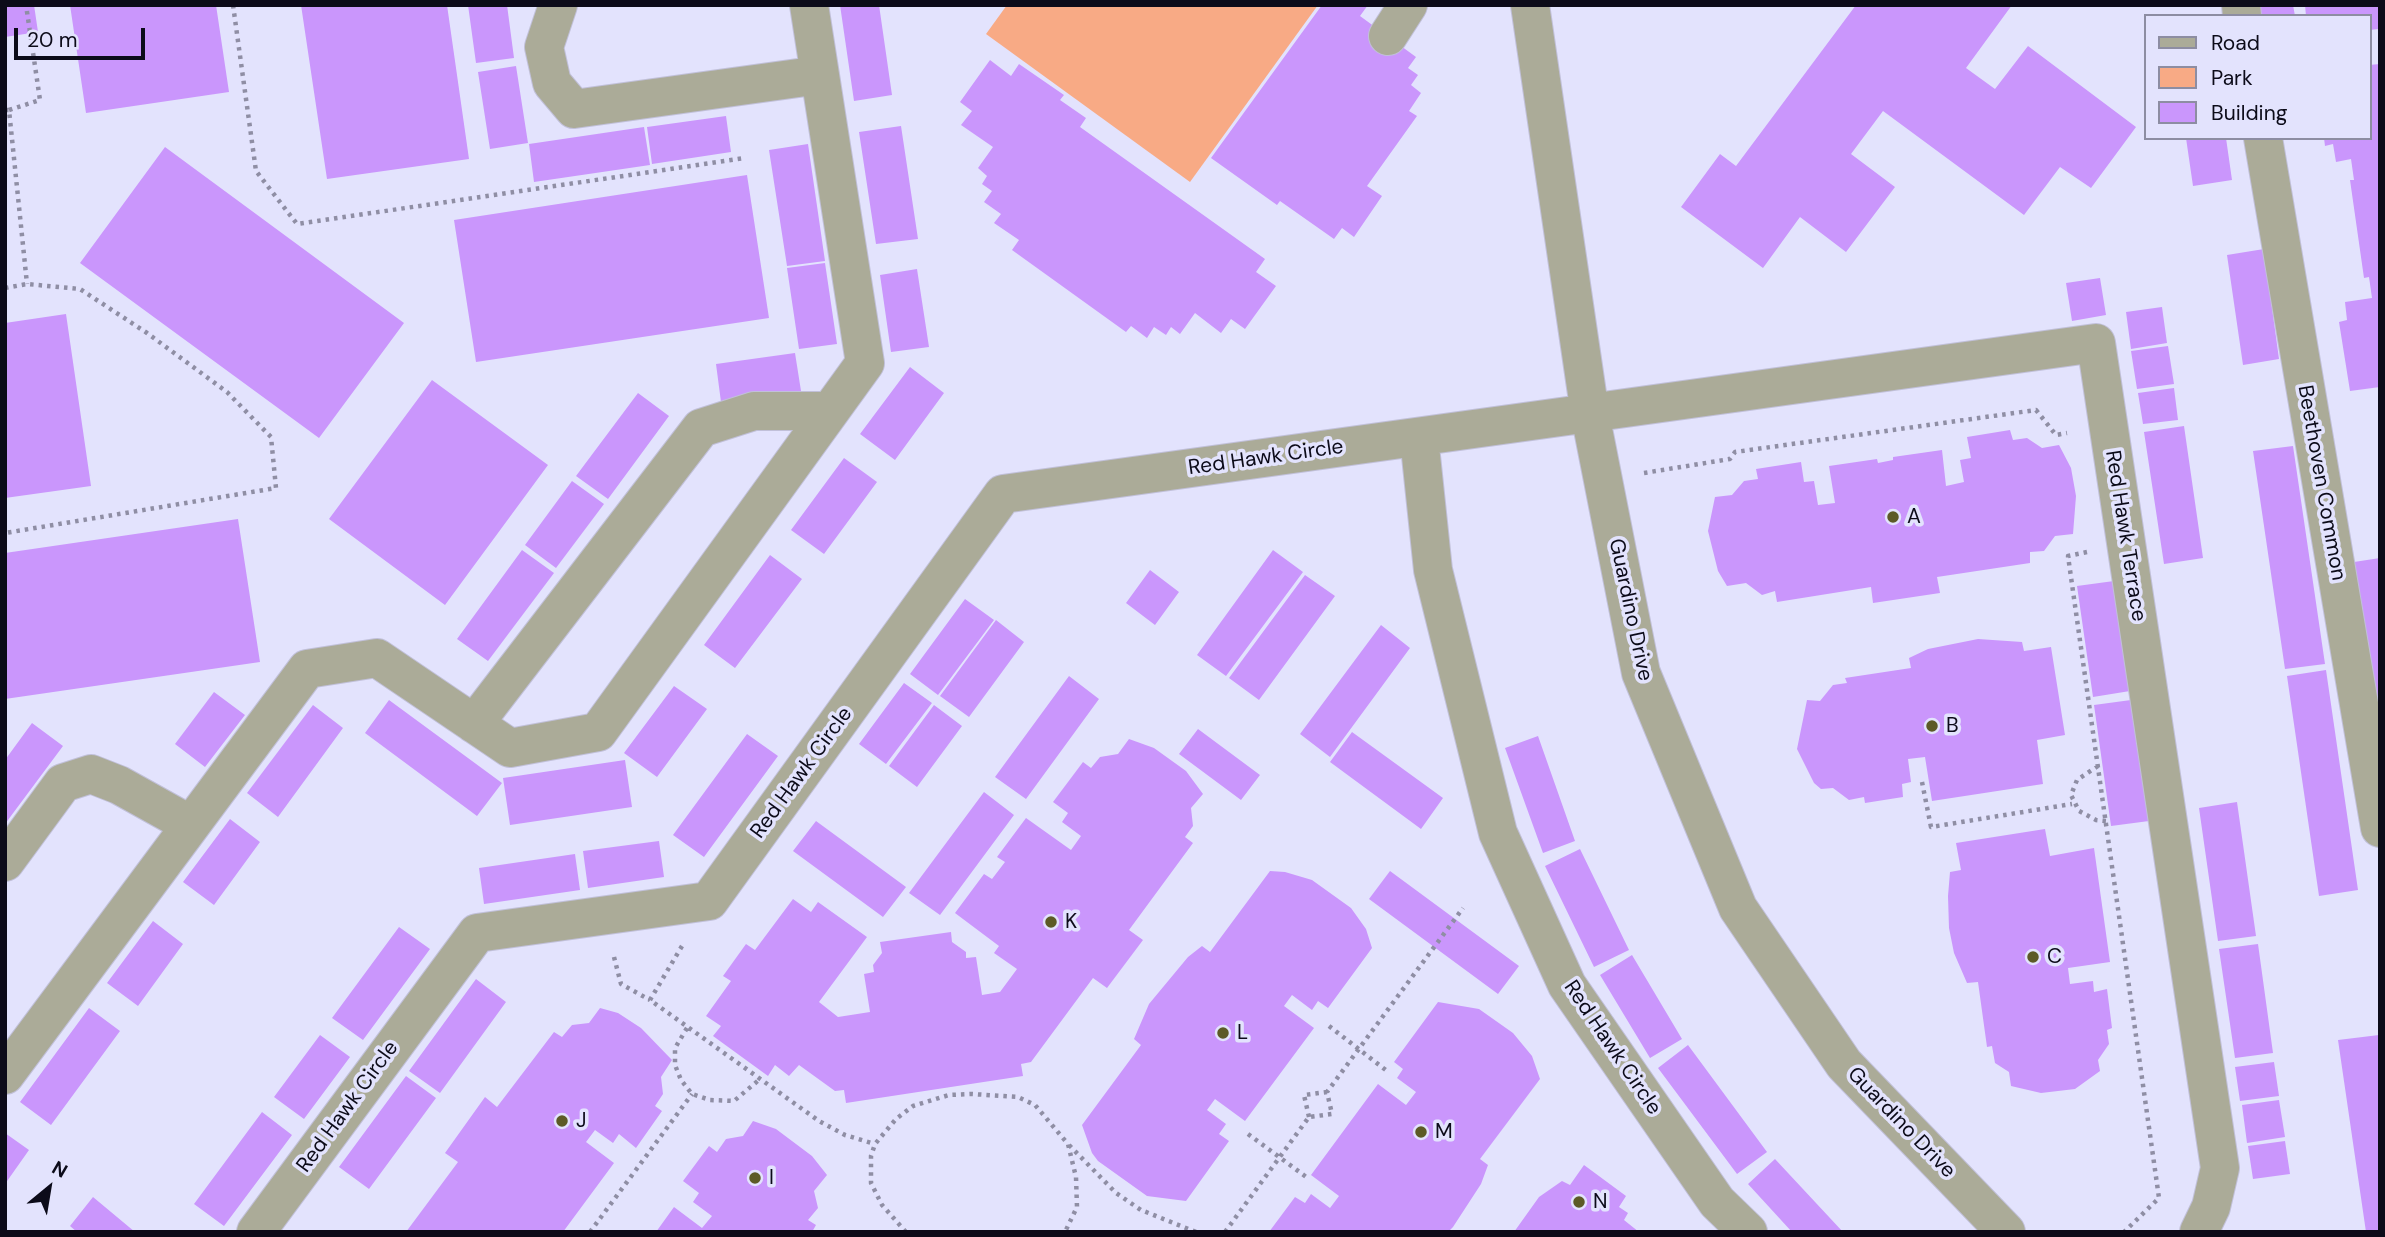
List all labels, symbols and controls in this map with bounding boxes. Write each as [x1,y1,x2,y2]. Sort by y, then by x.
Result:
scale bar [18,14,149,58]
legend [2144,14,2371,140]
text: 20 m [27,26,78,54]
text: Road [2211,29,2260,57]
text: Park [2211,64,2252,92]
text: Building [2211,99,2287,127]
street label: Beethoven Common [2291,383,2351,583]
street label: Red Hawk Circle [1187,435,1345,481]
street label: Red Hawk Terrace [2099,449,2151,623]
place label: A [1907,504,1921,530]
marker: A [1885,509,1901,525]
street label: Guardino Drive [1603,537,1657,683]
street label: Red Hawk Circle [746,702,858,844]
place label: B [1946,713,1959,739]
marker: B [1924,718,1940,734]
place label: K [1065,909,1077,935]
marker: K [1043,914,1059,930]
place label: C [2047,944,2062,970]
marker: C [2025,949,2041,965]
street label: Red Hawk Circle [1558,976,1666,1120]
place label: L [1237,1020,1248,1046]
marker: L [1215,1025,1231,1041]
street label: Red Hawk Circle [292,1036,404,1178]
street label: Guardino Drive [1842,1062,1960,1184]
place label: J [576,1108,587,1134]
marker: J [554,1113,570,1129]
place label: M [1435,1119,1453,1145]
marker: M [1413,1124,1429,1140]
north arrow [14,1153,84,1223]
text: N [47,1155,72,1184]
place label: I [769,1165,774,1191]
marker: I [747,1170,763,1186]
place label: N [1593,1189,1608,1215]
marker: N [1571,1194,1587,1210]

